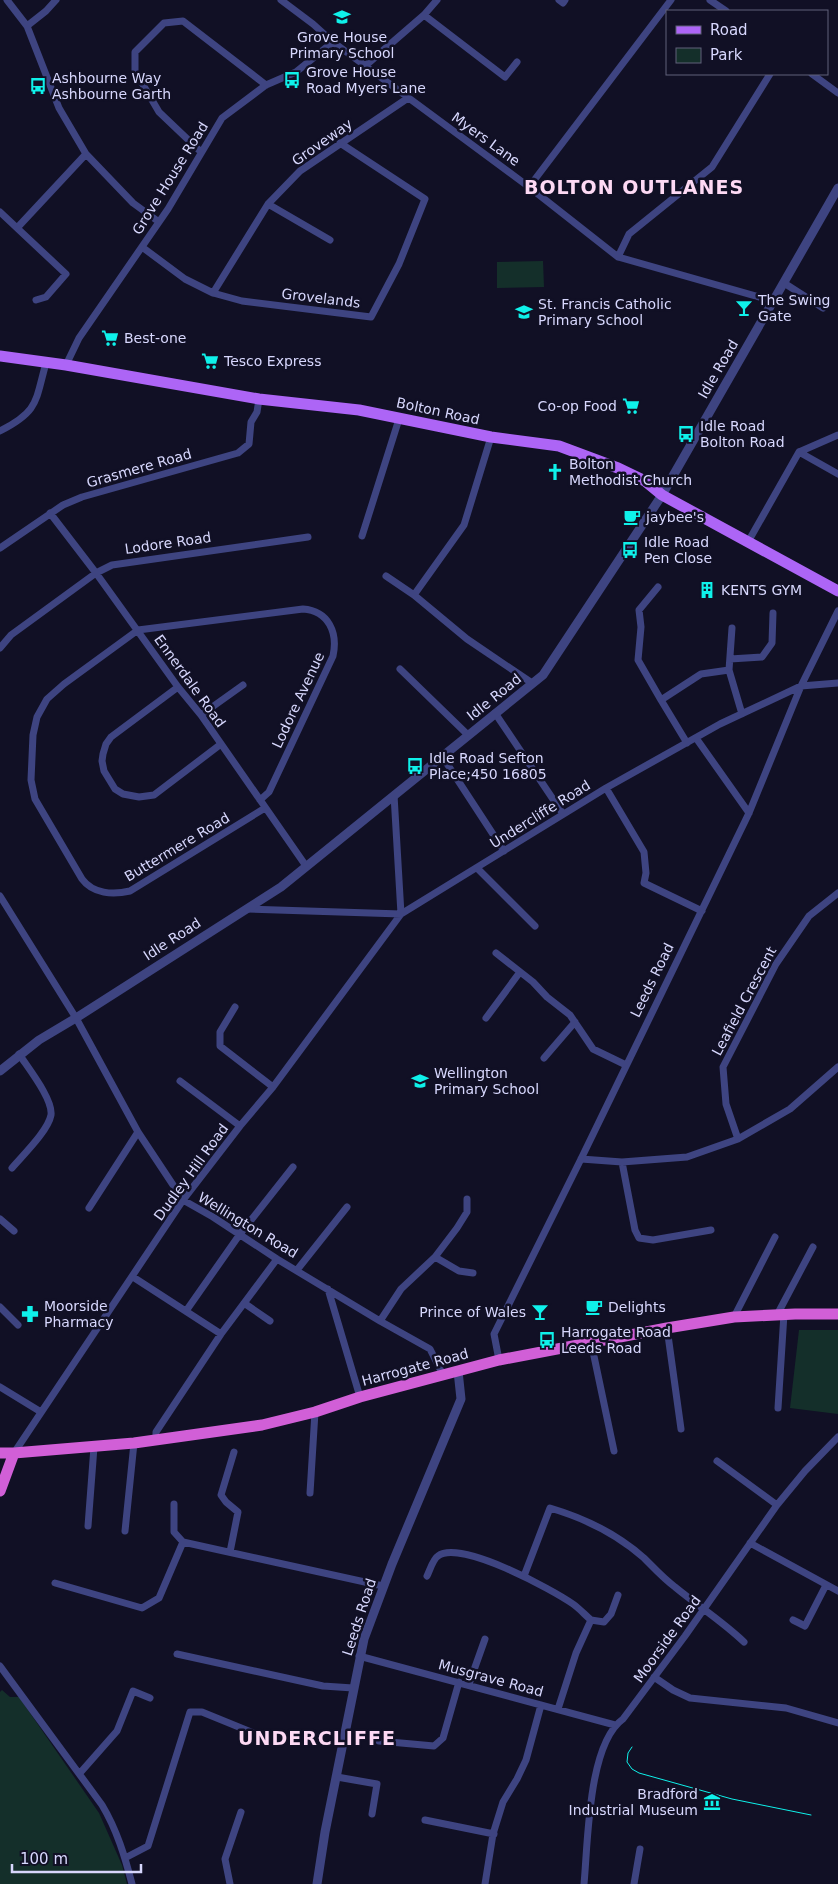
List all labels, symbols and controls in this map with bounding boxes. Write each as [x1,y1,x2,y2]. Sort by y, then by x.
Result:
school or university icon: Grove House Primary School [332,7,352,27]
legend [666,10,828,75]
text: Road [710,21,748,39]
place label: Grove House Primary School [289,29,395,61]
text: Park [710,46,743,64]
place label: Grove House Road Myers Lane [306,64,426,96]
place label: Ashbourne Way Ashbourne Garth [52,70,171,102]
bus stop icon: Grove House Road Myers Lane [282,70,302,90]
bus stop icon: Ashbourne Way Ashbourne Garth [28,76,48,96]
street label: Myers Lane [449,109,523,169]
street label: Groveway [289,115,355,169]
street label: Grove House Road [129,119,211,237]
district label: BOLTON OUTLANES [524,176,744,198]
street label: Grovelands [281,285,361,311]
place label: The Swing Gate [757,292,830,324]
place label: St. Francis Catholic Primary School [538,296,672,328]
bar icon: The Swing Gate [734,298,754,318]
school or university icon: St. Francis Catholic Primary School [514,302,534,322]
supermarket icon: Best-one [100,328,120,348]
place label: Best-one [124,330,186,346]
street label: Idle Road [695,337,741,401]
supermarket icon: Tesco Express [200,351,220,371]
place label: Tesco Express [223,353,321,369]
street label: Bolton Road [395,394,481,428]
supermarket icon: Co-op Food [621,396,641,416]
place label: Co-op Food [538,398,617,414]
place label: Idle Road Bolton Road [700,418,785,450]
bus stop icon: Idle Road Bolton Road [676,424,696,444]
street label: Grasmere Road [85,445,193,491]
place label: Bolton Methodist Church [569,456,692,488]
church icon: Bolton Methodist Church [545,462,565,482]
cafe icon: jaybee's [622,507,642,527]
place label: jaybee's [645,509,704,525]
street label: Lodore Road [124,529,212,557]
place label: Idle Road Pen Close [644,534,712,566]
bus stop icon: Idle Road Pen Close [620,540,640,560]
building icon: KENTS GYM [697,580,717,600]
place label: KENTS GYM [721,582,802,598]
street label: Ennerdale Road [151,632,229,730]
street label: Lodore Avenue [269,649,327,751]
street label: Idle Road [464,670,524,724]
place label: Idle Road Sefton Place;450 16805 [429,750,547,782]
bus stop icon: Idle Road Sefton Place;450 16805 [405,756,425,776]
street label: Undercliffe Road [487,777,593,851]
street label: Buttermere Road [122,809,232,885]
street label: Idle Road [140,915,204,963]
street label: Leeds Road [627,940,677,1020]
street label: Leafield Crescent [708,943,780,1058]
place label: Wellington Primary School [434,1065,539,1097]
school or university icon: Wellington Primary School [410,1071,430,1091]
street label: Dudley Hill Road [151,1121,231,1223]
street label: Wellington Road [195,1189,301,1261]
cafe icon: Delights [584,1297,604,1317]
place label: Moorside Pharmacy [44,1298,114,1330]
place label: Delights [608,1299,666,1315]
bar icon: Prince of Wales [530,1302,550,1322]
pharmacy icon: Moorside Pharmacy [20,1304,40,1324]
place label: Prince of Wales [419,1304,526,1320]
place label: Harrogate Road Leeds Road [561,1324,671,1356]
bus stop icon: Harrogate Road Leeds Road [537,1330,557,1350]
street label: Harrogate Road [360,1345,470,1389]
street label: Leeds Road [339,1576,379,1658]
street label: Moorside Road [630,1593,704,1685]
street label: Musgrave Road [437,1656,545,1700]
district label: UNDERCLIFFE [238,1727,396,1749]
place label: Bradford Industrial Museum [569,1786,698,1818]
museum icon: Bradford Industrial Museum [702,1792,722,1812]
scale bar [12,1842,141,1874]
text: 100 m [20,1850,68,1868]

